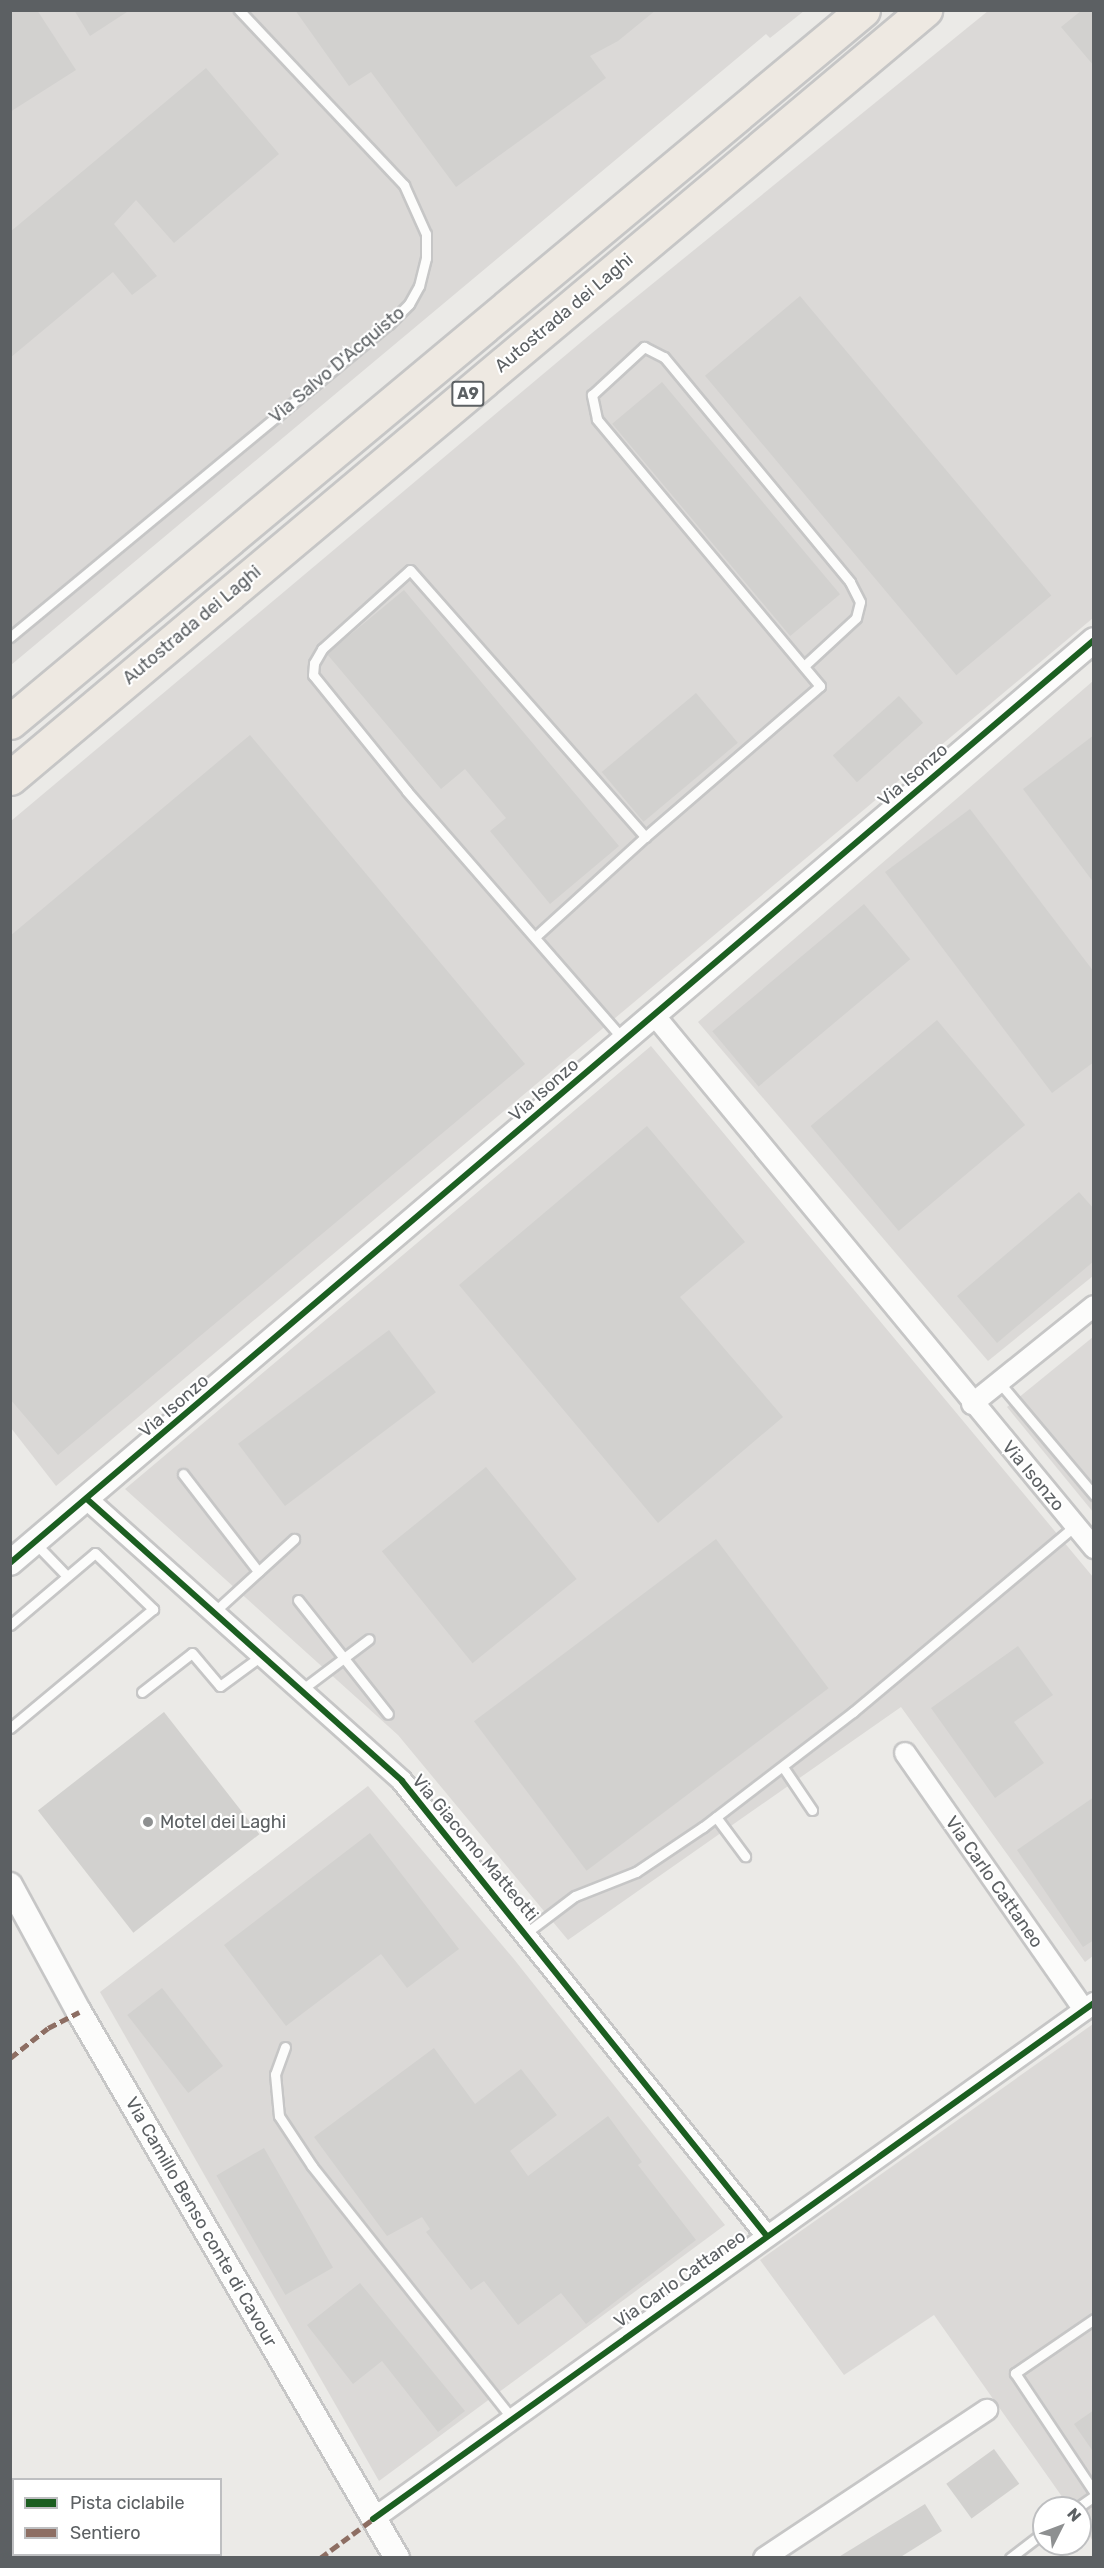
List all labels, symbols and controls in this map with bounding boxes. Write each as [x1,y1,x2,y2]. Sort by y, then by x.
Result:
street label: Autostrada dei Laghi [491,249,637,377]
street label: Via Salvo D'Acquisto [265,302,409,428]
road number: A9 [450,381,486,407]
street label: Autostrada dei Laghi [119,561,265,689]
street label: Via Isonzo [874,739,952,811]
street label: Via Isonzo [505,1054,583,1126]
street label: Via Isonzo [135,1370,213,1442]
street label: Via Isonzo [997,1436,1069,1516]
street label: Via Giacomo Matteotti [407,1770,543,1926]
place label: Motel dei Laghi [160,1811,286,1833]
street label: Via Carlo Cattaneo [941,1812,1047,1952]
marker: Motel dei Laghi [141,1815,155,1829]
street label: Via Camillo Benso conte di Cavour [121,2093,281,2351]
street label: Via Carlo Cattaneo [610,2226,750,2332]
legend [12,2478,222,2556]
text: Pista ciclabile [70,2492,185,2514]
north arrow [1032,2496,1092,2556]
text: N [1063,2504,1085,2526]
text: Sentiero [70,2522,141,2544]

